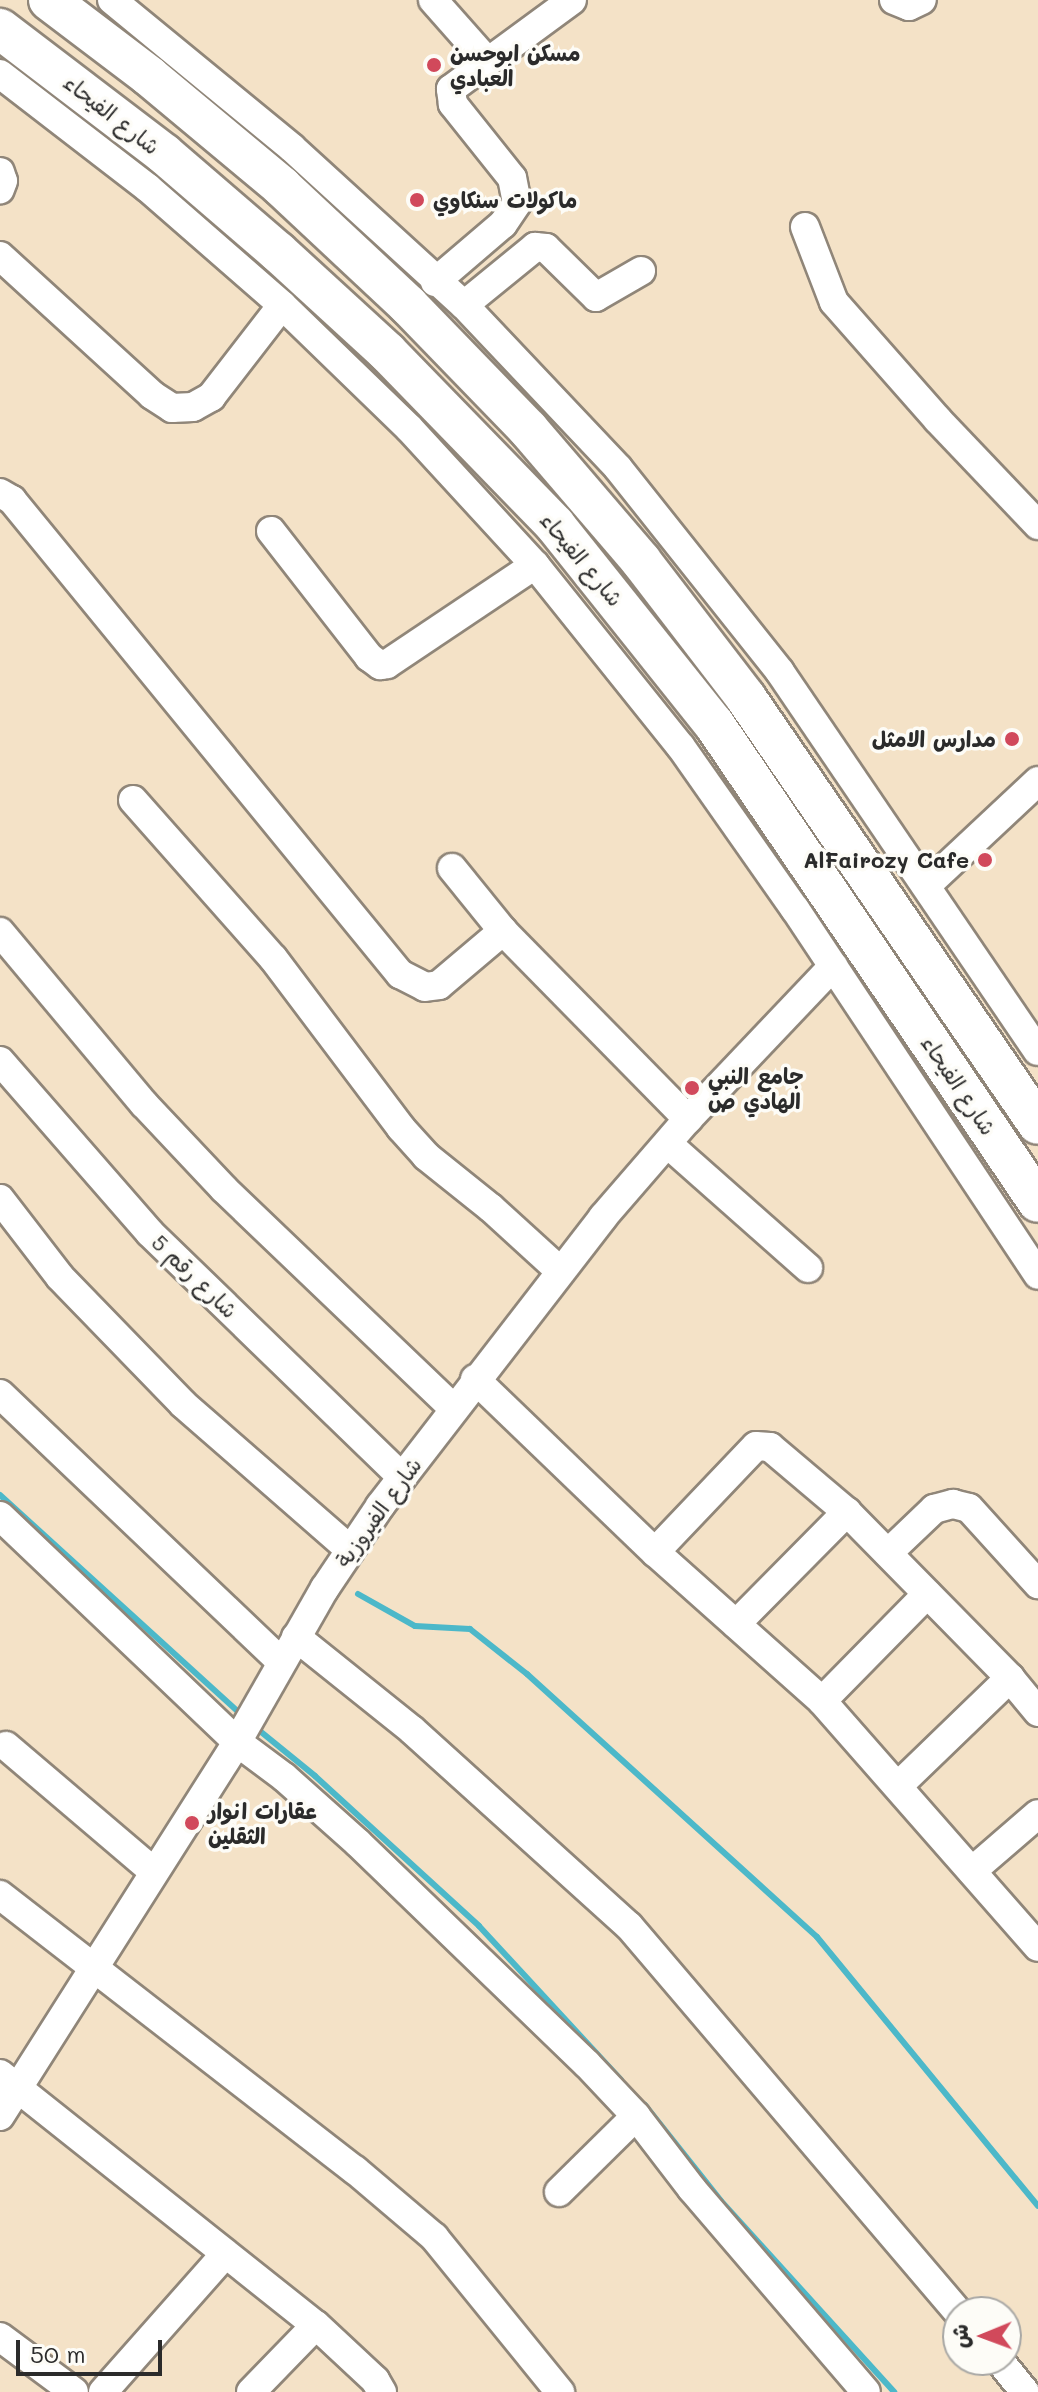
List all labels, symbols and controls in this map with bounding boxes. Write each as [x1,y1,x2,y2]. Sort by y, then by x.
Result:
place label: مسكن ابوحسن العبادي [450,39,580,90]
marker: مسكن ابوحسن العبادي [425,56,443,74]
street label: شارع الفيحاء [59,68,165,160]
place label: ماكولات سنكاوي [433,187,577,213]
marker: ماكولات سنكاوي [408,191,426,209]
street label: شارع الفيحاء [535,507,629,611]
place label: مدارس الامثل [872,726,996,752]
marker: مدارس الامثل [1003,730,1021,748]
place label: AlFairozy Cafe [803,847,969,873]
marker: AlFairozy Cafe [976,851,994,869]
street label: شارع الفيحاء [916,1030,1002,1140]
place label: جامع النبي الهادي ص [708,1062,804,1114]
marker: جامع النبي الهادي ص [683,1079,701,1097]
street label: شارع رقم 5 [147,1229,243,1323]
street label: شارع الفيروزية [329,1452,427,1572]
place label: عقارات انوار الثقلين [208,1797,317,1848]
marker: عقارات انوار الثقلين [183,1814,201,1832]
north arrow [942,2296,1022,2376]
scale bar [20,2324,166,2374]
text: ش [945,2324,974,2349]
text: 50 m [30,2338,86,2369]

